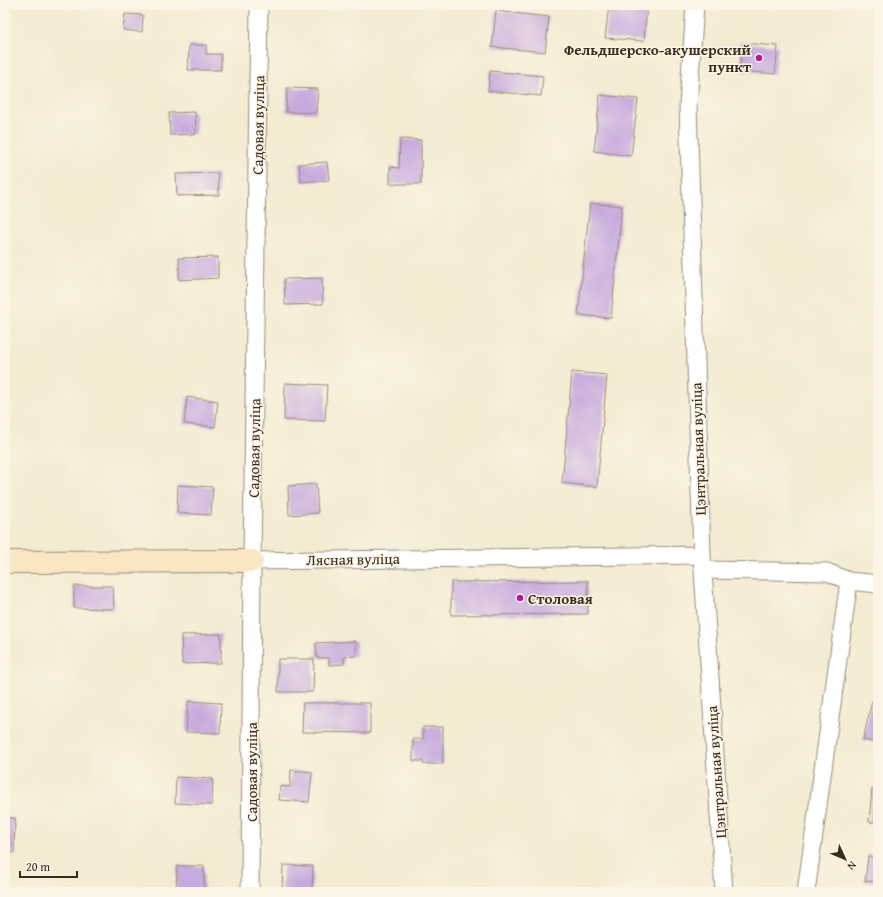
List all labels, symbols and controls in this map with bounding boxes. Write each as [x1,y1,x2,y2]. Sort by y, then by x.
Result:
place label: Фельдшерско-акушерский пункт [564,39,752,77]
marker: Фельдшерско-акушерский пункт [754,53,764,63]
street label: Садовая вуліца [247,74,269,175]
street label: Цэнтральная вуліца [685,381,711,516]
street label: Садовая вуліца [243,397,265,498]
street label: Лясная вуліца [306,548,401,570]
place label: Столовая [528,588,593,609]
marker: Столовая [515,593,525,603]
street label: Цэнтральная вуліца [701,704,731,839]
street label: Садовая вуліца [241,721,262,822]
north arrow [825,839,865,879]
scale bar [20,853,77,879]
text: 20 m [26,858,50,875]
text: N [843,858,861,875]

